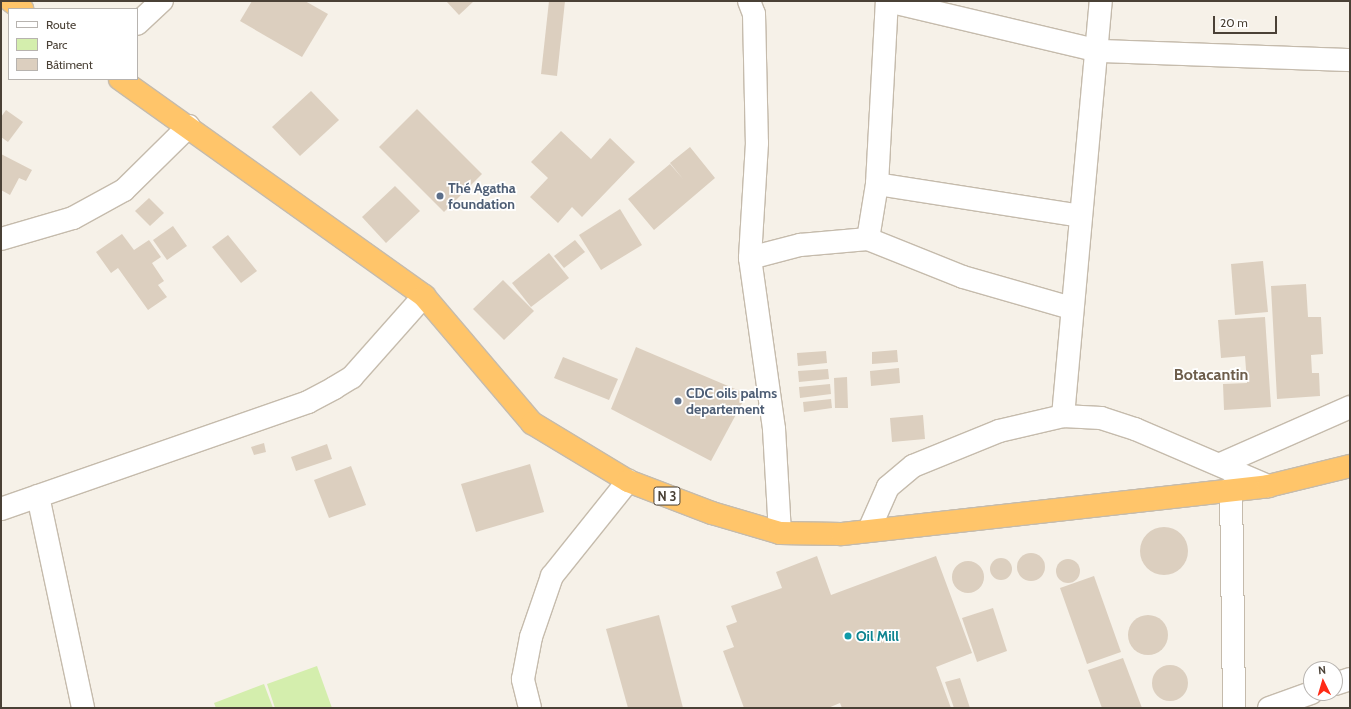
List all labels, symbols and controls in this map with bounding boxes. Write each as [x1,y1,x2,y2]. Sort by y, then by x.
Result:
legend [8,8,138,80]
scale bar [1215,8,1279,34]
text: 20 m [1220,15,1248,30]
text: Route [46,17,76,32]
text: Parc [46,37,68,52]
text: Bâtiment [46,57,93,72]
place label: Thé Agatha foundation [448,180,516,212]
marker: Thé Agatha foundation [435,191,445,201]
district label: Botacantin [1174,365,1248,385]
place label: CDC oils palms departement [686,385,777,418]
marker: CDC oils palms departement [673,396,683,406]
road number: N 3 [653,485,681,507]
place label: Oil Mill [856,628,899,644]
marker: Oil Mill [843,631,853,641]
north arrow [1303,661,1343,701]
text: N [1318,663,1327,677]

